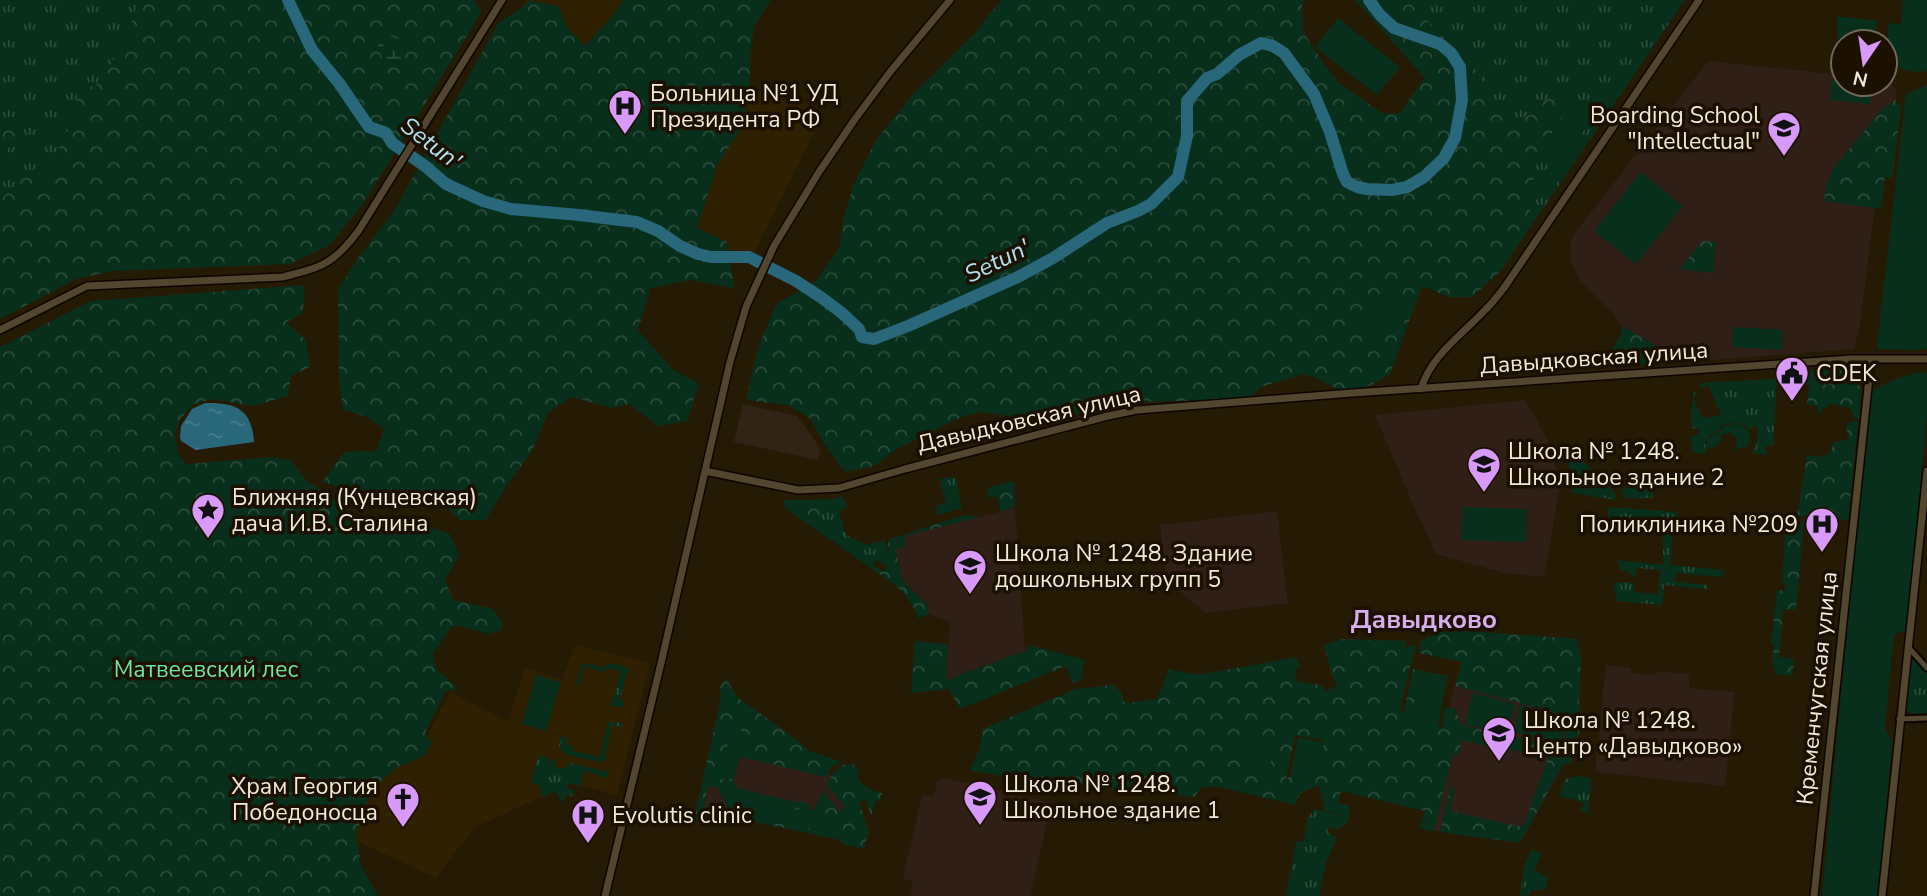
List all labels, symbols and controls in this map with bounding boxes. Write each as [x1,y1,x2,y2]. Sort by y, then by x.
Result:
north arrow [1829,28,1899,98]
text: N [1851,64,1870,93]
place label: Больница №1 УД Президента РФ [650,78,838,135]
hospital icon: Больница №1 УД Президента РФ [606,87,644,136]
place label: Boarding School "Intellectual" [1590,100,1760,157]
school or university icon: Boarding School "Intellectual" [1765,109,1803,158]
water label: Setun' [394,110,468,177]
water label: Setun' [959,231,1035,290]
street label: Давыдковская улица [1479,335,1709,381]
public building icon: CDEK [1773,354,1811,403]
place label: CDEK [1816,358,1877,389]
street label: Давыдковская улица [914,378,1144,460]
place label: Школа № 1248. Школьное здание 2 [1508,436,1724,493]
school or university icon: Школа № 1248. Школьное здание 2 [1465,445,1503,494]
place label: Ближняя (Кунцевская) дача И.В. Сталина [232,482,477,539]
place icon: Ближняя (Кунцевская) дача И.В. Сталина [189,491,227,540]
hospital icon: Поликлиника №209 [1803,505,1841,554]
place label: Поликлиника №209 [1579,509,1798,540]
place label: Школа № 1248. Здание дошкольных групп 5 [995,538,1253,595]
school or university icon: Школа № 1248. Здание дошкольных групп 5 [951,547,989,596]
street label: Кременчугская улица [1789,570,1845,806]
district label: Давыдково [1351,602,1497,637]
park label: Матвеевский лес [114,654,298,685]
place label: Школа № 1248. Центр «Давыдково» [1524,705,1742,762]
school or university icon: Школа № 1248. Центр «Давыдково» [1480,714,1518,763]
place label: Школа № 1248. Школьное здание 1 [1004,769,1220,826]
place label: Храм Георгия Победоносца [231,771,378,828]
school or university icon: Школа № 1248. Школьное здание 1 [961,778,999,827]
church icon: Храм Георгия Победоносца [384,780,422,829]
hospital icon: Evolutis clinic [569,796,607,845]
place label: Evolutis clinic [612,800,752,831]

